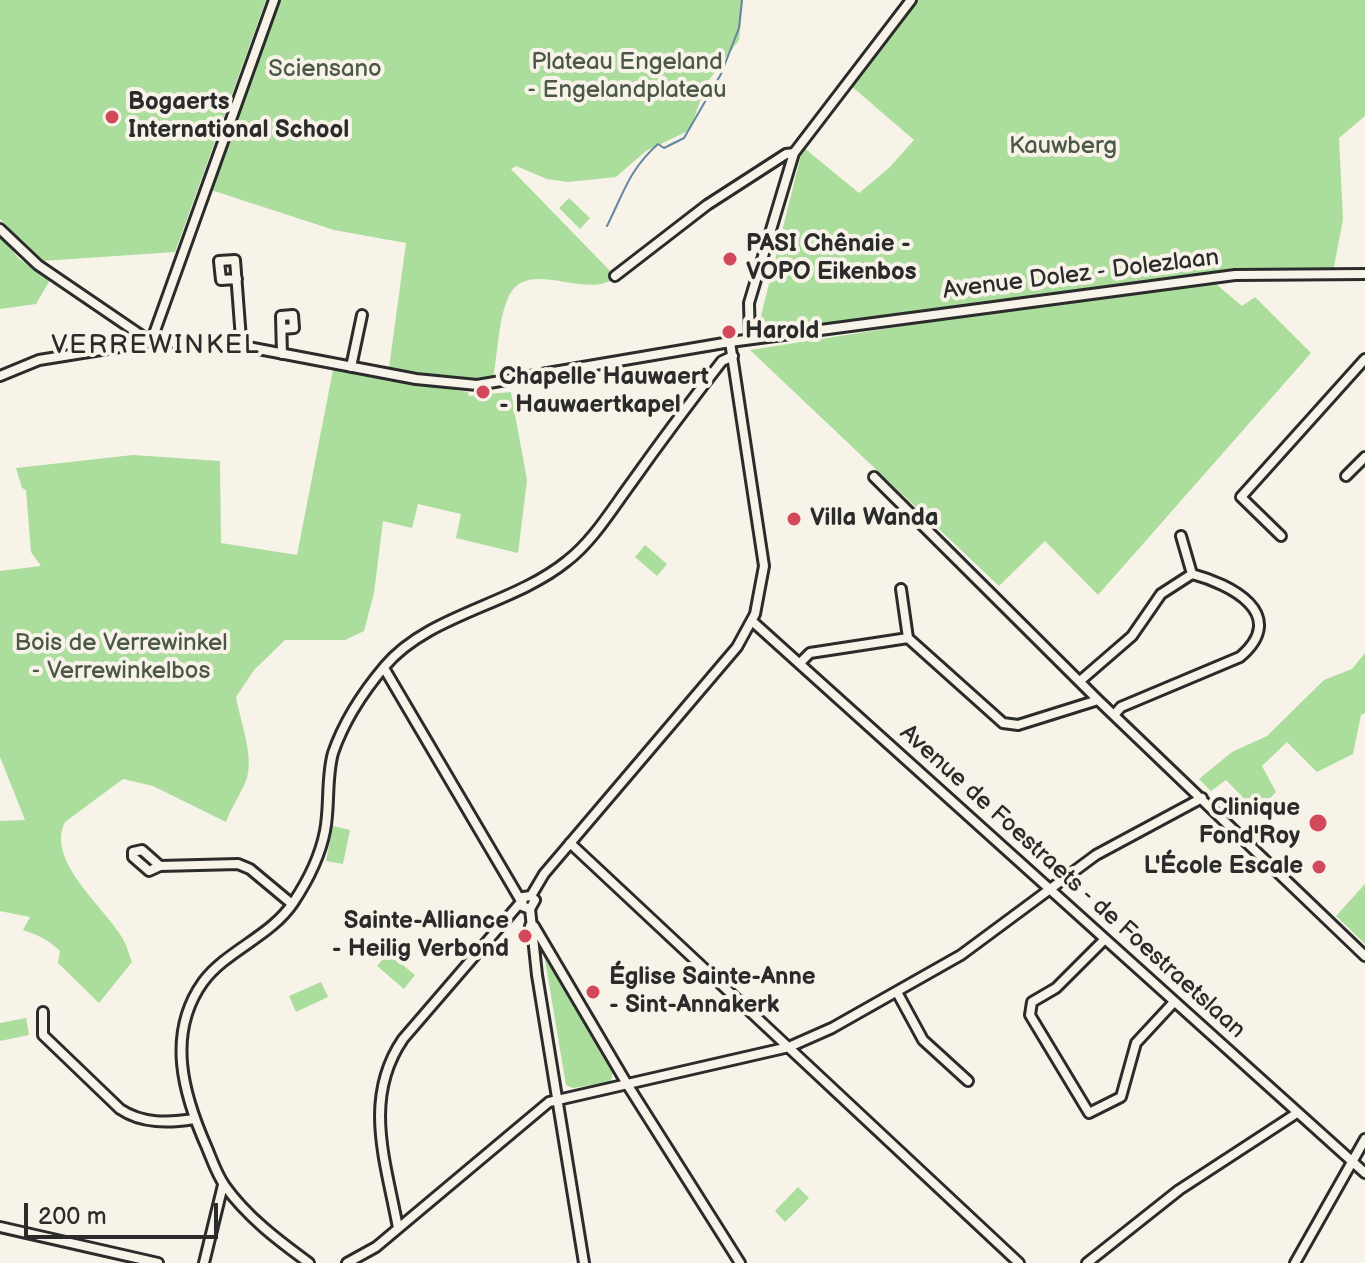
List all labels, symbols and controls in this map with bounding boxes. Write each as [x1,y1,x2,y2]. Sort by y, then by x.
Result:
park label: Plateau Engeland - Engelandplateau [527,49,727,105]
park label: Sciensano [268,56,382,84]
place label: Bogaerts International School [128,89,349,145]
marker: Bogaerts International School [103,108,121,126]
park label: Kauwberg [1009,133,1117,161]
place label: PASI Chênaie - VOPO Eikenbos [746,231,917,287]
street label: Avenue Dolez - Dolezlaan [941,244,1221,306]
marker: PASI Chênaie - VOPO Eikenbos [721,250,739,268]
place label: Harold [745,318,819,346]
marker: Harold [720,323,738,341]
district label: VERREWINKEL [51,330,261,362]
place label: Chapelle Hauwaert - Hauwaertkapel [499,364,709,420]
marker: Chapelle Hauwaert - Hauwaertkapel [474,383,492,401]
place label: Villa Wanda [810,505,939,533]
marker: Villa Wanda [785,510,803,528]
park label: Bois de Verrewinkel - Verrewinkelbos [15,630,227,686]
street label: Avenue de Foestraets - de Foestraetslaan [893,719,1251,1045]
place label: Clinique Fond'Roy [1199,795,1300,851]
marker: Clinique Fond'Roy [1307,812,1329,834]
place label: L'École Escale [1144,853,1303,881]
marker: L'École Escale [1310,858,1328,876]
place label: Sainte-Alliance - Heilig Verbond [332,908,509,964]
marker: Sainte-Alliance - Heilig Verbond [516,927,534,945]
place label: Église Sainte-Anne - Sint-Annakerk [609,964,816,1020]
marker: Église Sainte-Anne - Sint-Annakerk [584,983,602,1001]
scale bar [28,1187,222,1237]
text: 200 m [38,1202,107,1231]

